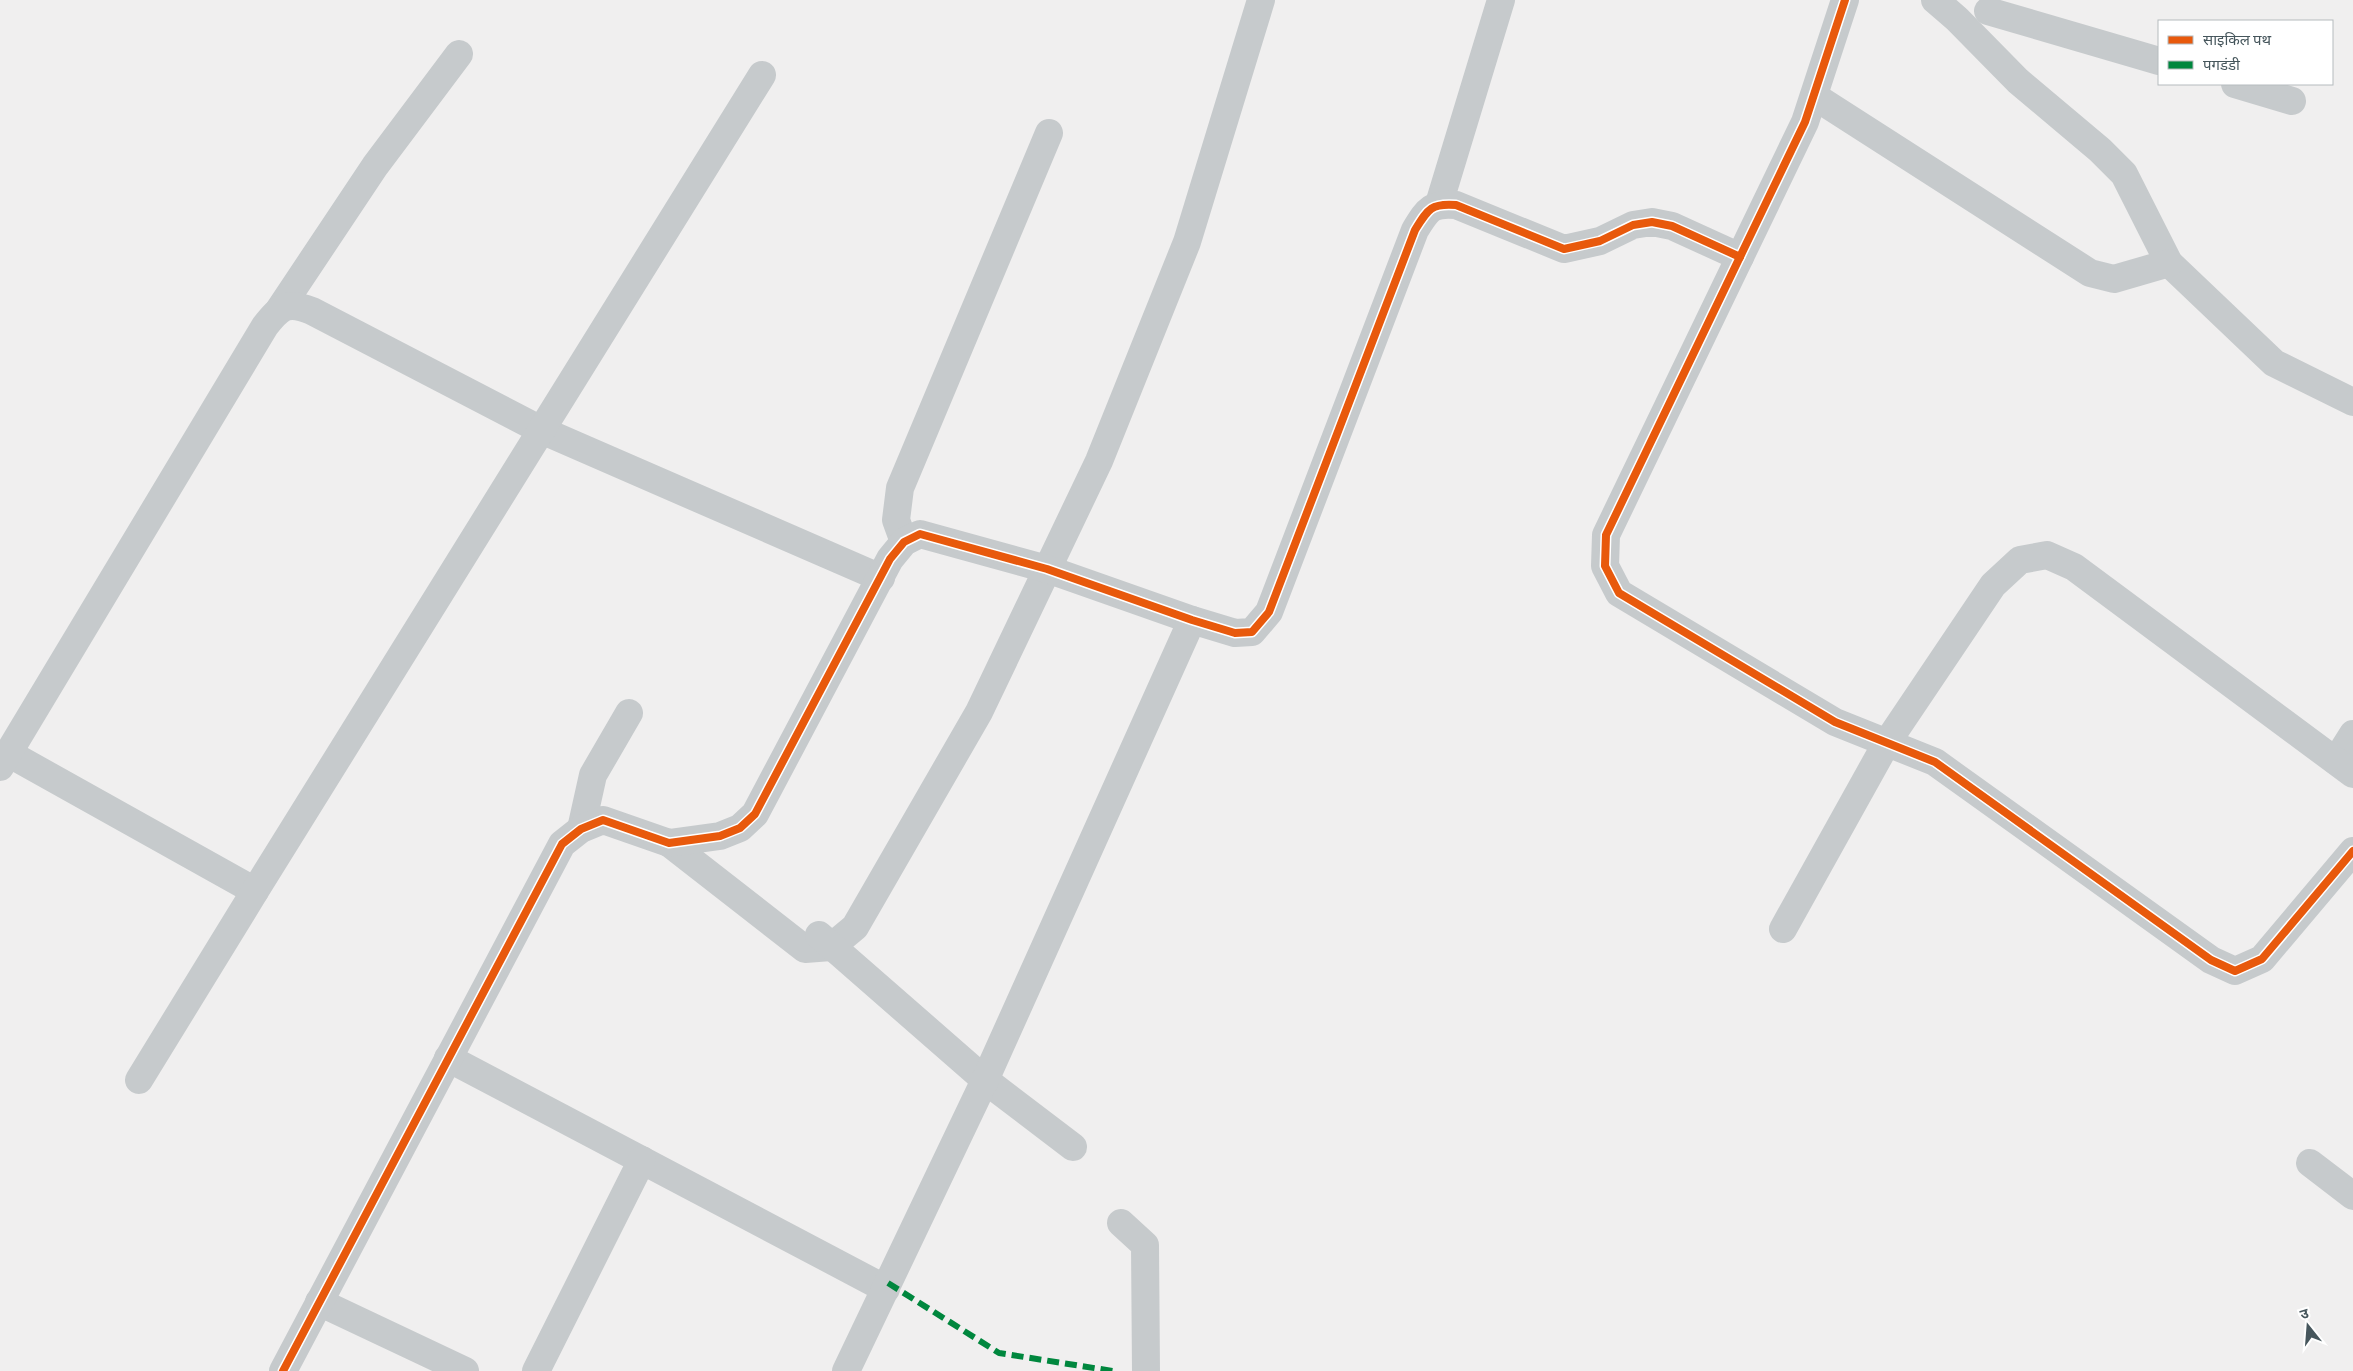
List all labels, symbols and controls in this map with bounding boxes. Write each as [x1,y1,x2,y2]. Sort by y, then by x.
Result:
legend [2158,20,2333,85]
text: साइकिल पथ [2203,30,2271,48]
text: पगडंडी [2203,55,2241,73]
north arrow [2283,1301,2333,1351]
text: उ [2298,1304,2311,1322]

